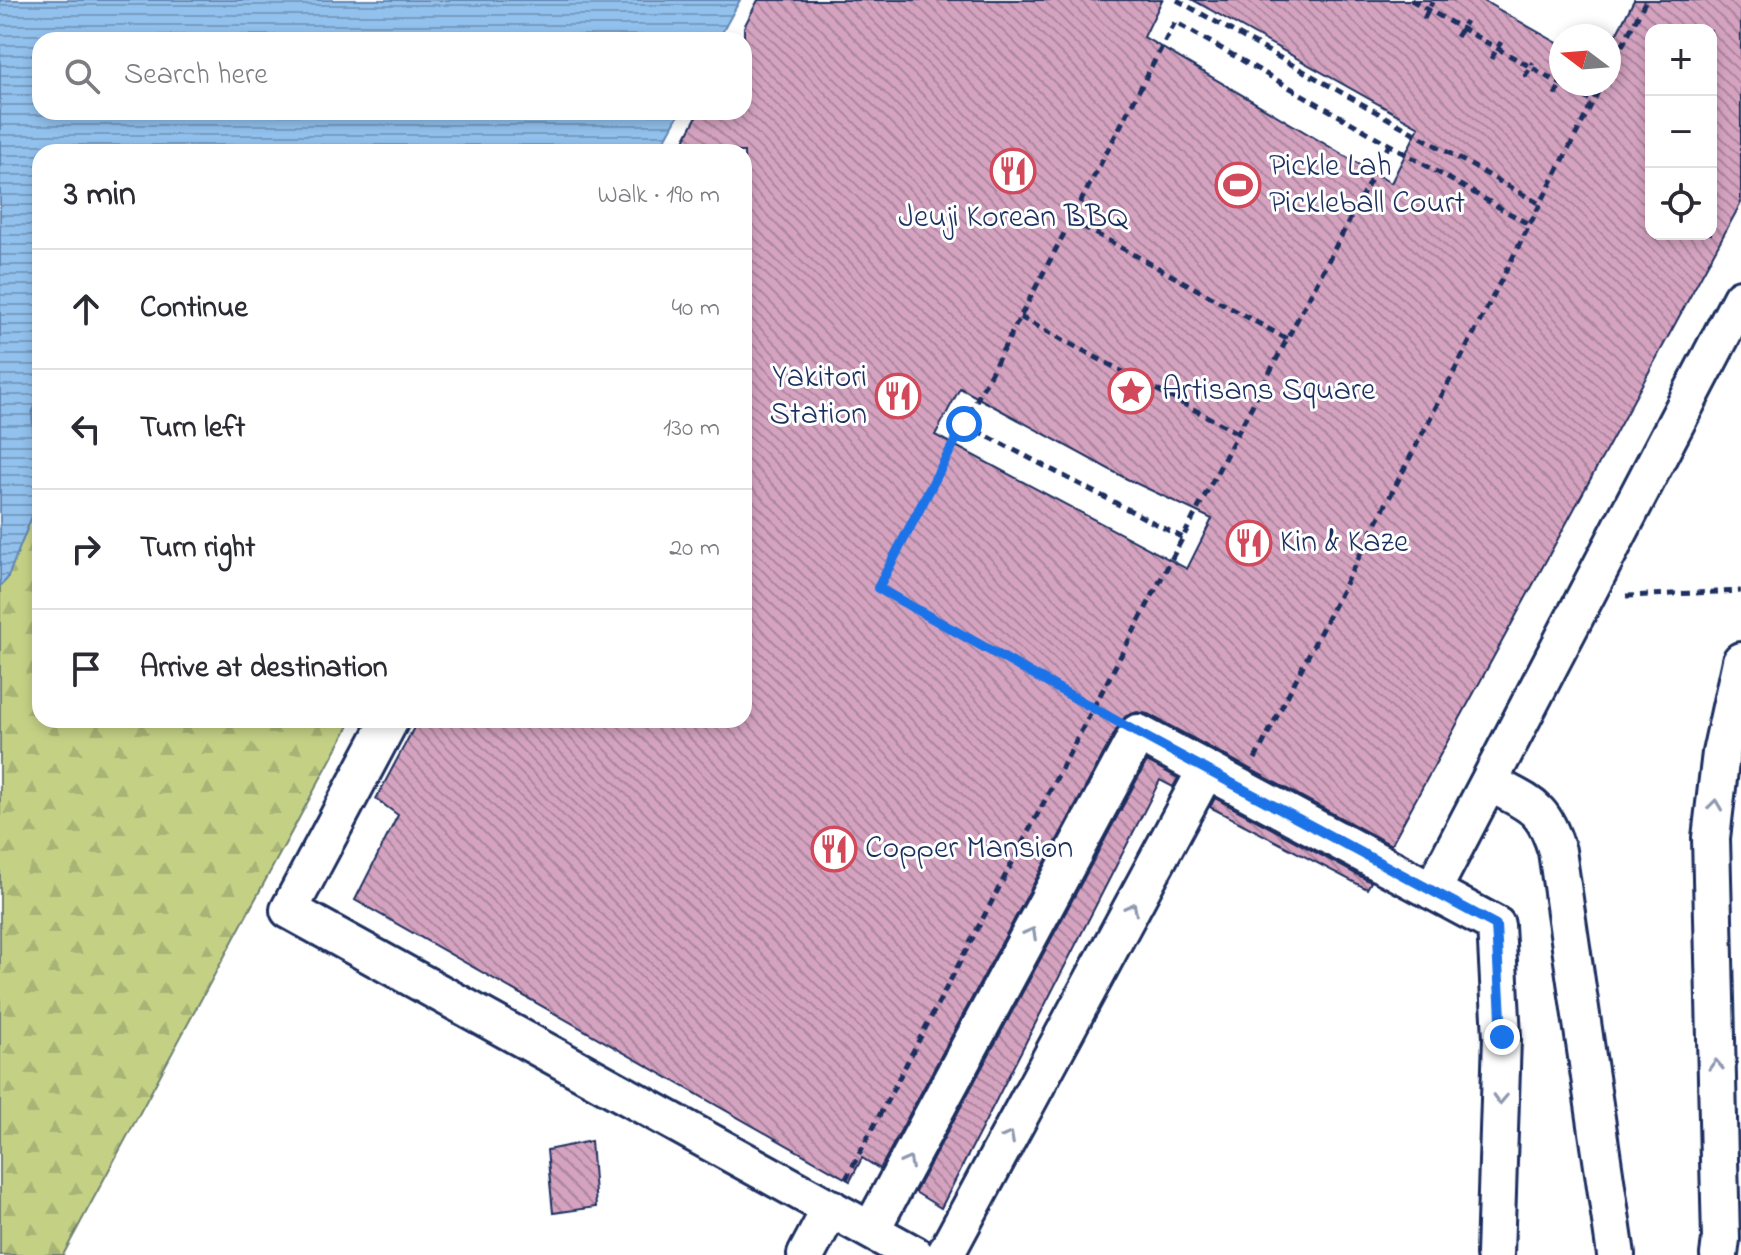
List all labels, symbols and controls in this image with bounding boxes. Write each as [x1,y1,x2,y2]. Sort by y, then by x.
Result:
north arrow [1549,24,1621,96]
map controls [1645,24,1717,240]
button: + [1645,24,1717,96]
search box [32,32,752,120]
icon: search [60,54,104,98]
text: Search here [124,54,268,98]
button: − [1645,96,1717,168]
place label: Pickle Lah Pickleball Court [1269,144,1466,228]
restaurant icon: Jeuji Korean BBQ [989,147,1037,195]
sports icon: Pickle Lah Pickleball Court [1214,161,1262,209]
button: locate [1645,168,1717,240]
text: 3 min [64,171,136,221]
text: Walk · 190 m [598,177,720,215]
place label: Jeuji Korean BBQ [898,195,1128,242]
icon: ahead [64,287,108,331]
text: Continue [140,287,248,331]
text: 40 m [671,290,720,328]
place label: Yakitori Station [769,355,867,439]
place icon: Artisans Square [1107,367,1155,415]
place label: Artisans Square [1162,368,1376,415]
restaurant icon: Yakitori Station [874,372,922,420]
route start [946,406,982,442]
icon: left [64,407,108,451]
text: Turn left [140,407,245,451]
text: 130 m [663,410,720,448]
restaurant icon: Kin & Kaze [1225,519,1273,567]
place label: Kin & Kaze [1280,520,1409,567]
icon: right [64,527,108,571]
text: Turn right [140,527,255,571]
text: 20 m [669,530,720,568]
icon: arrive [64,647,108,691]
text: Arrive at destination [140,647,388,691]
one-way arrow [1706,799,1723,812]
restaurant icon: Copper Mansion [810,825,858,873]
place label: Copper Mansion [865,826,1073,873]
one-way arrow [1122,902,1138,917]
one-way arrow [1022,926,1037,941]
route end [1484,1019,1520,1055]
one-way arrow [1707,1058,1725,1071]
one-way arrow [1491,1093,1508,1106]
one-way arrow [999,1131,1014,1145]
one-way arrow [898,1156,914,1170]

